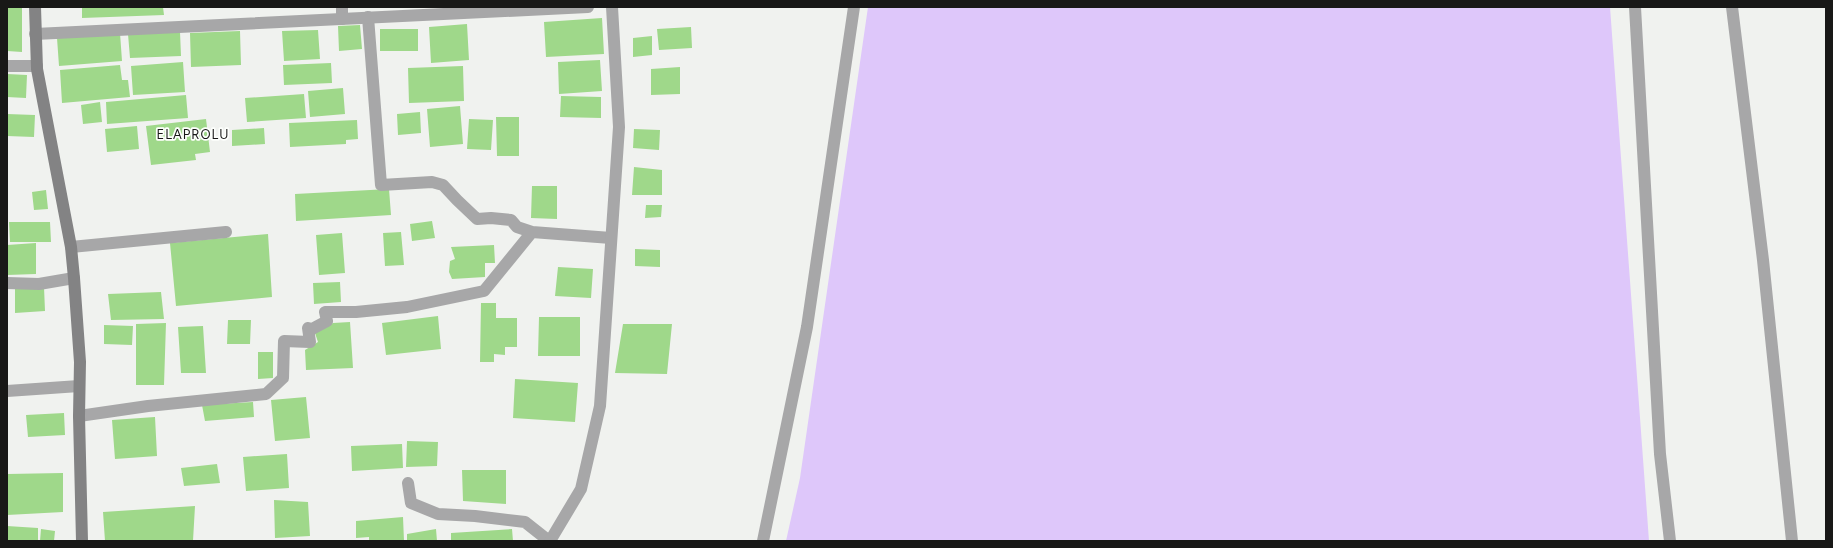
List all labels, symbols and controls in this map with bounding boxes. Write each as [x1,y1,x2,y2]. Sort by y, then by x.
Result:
district label: ELAPROLU [157,127,229,142]

